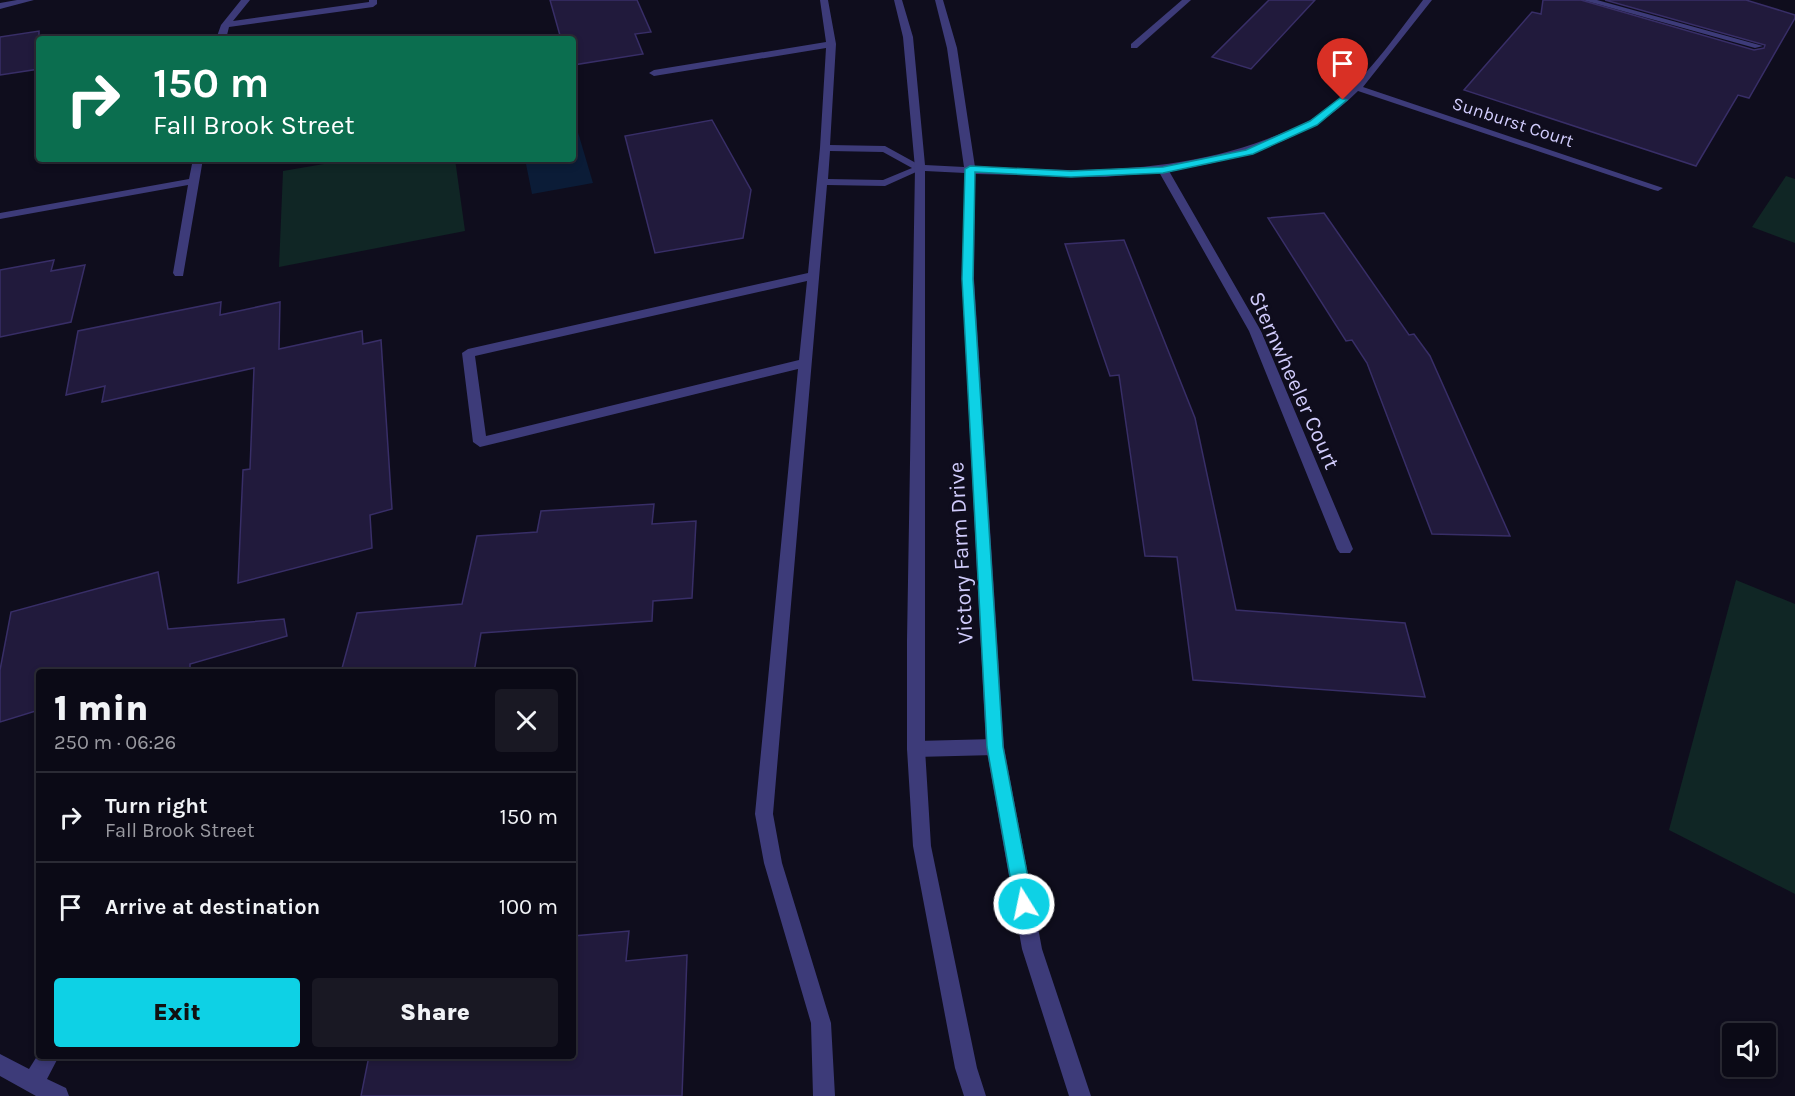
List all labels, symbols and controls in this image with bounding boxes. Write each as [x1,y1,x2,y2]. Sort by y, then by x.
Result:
pin [1317,38,1368,100]
icon: arrive [1326,47,1359,80]
text: 150 m [153,58,269,108]
icon: right [54,60,132,138]
street label: Sunburst Court [1450,92,1577,152]
text: Fall Brook Street [153,109,355,141]
street label: Sternwheeler Court [1243,288,1345,473]
street label: Victory Farm Drive [943,461,979,645]
text: 1 min [54,687,148,729]
button: close [495,689,558,752]
text: 250 m · 06:26 [54,731,176,754]
text: Turn right [105,793,208,819]
icon: right [54,801,87,834]
text: 150 m [499,804,558,830]
text: Fall Brook Street [105,819,254,842]
position arrow [992,872,1056,936]
icon: arrive [54,891,87,924]
text: Arrive at destination [105,894,320,920]
text: 100 m [499,894,558,920]
button: Exit [54,978,300,1047]
button: Share [312,978,558,1047]
map controls [1722,1023,1776,1077]
button: sound [1722,1023,1776,1077]

